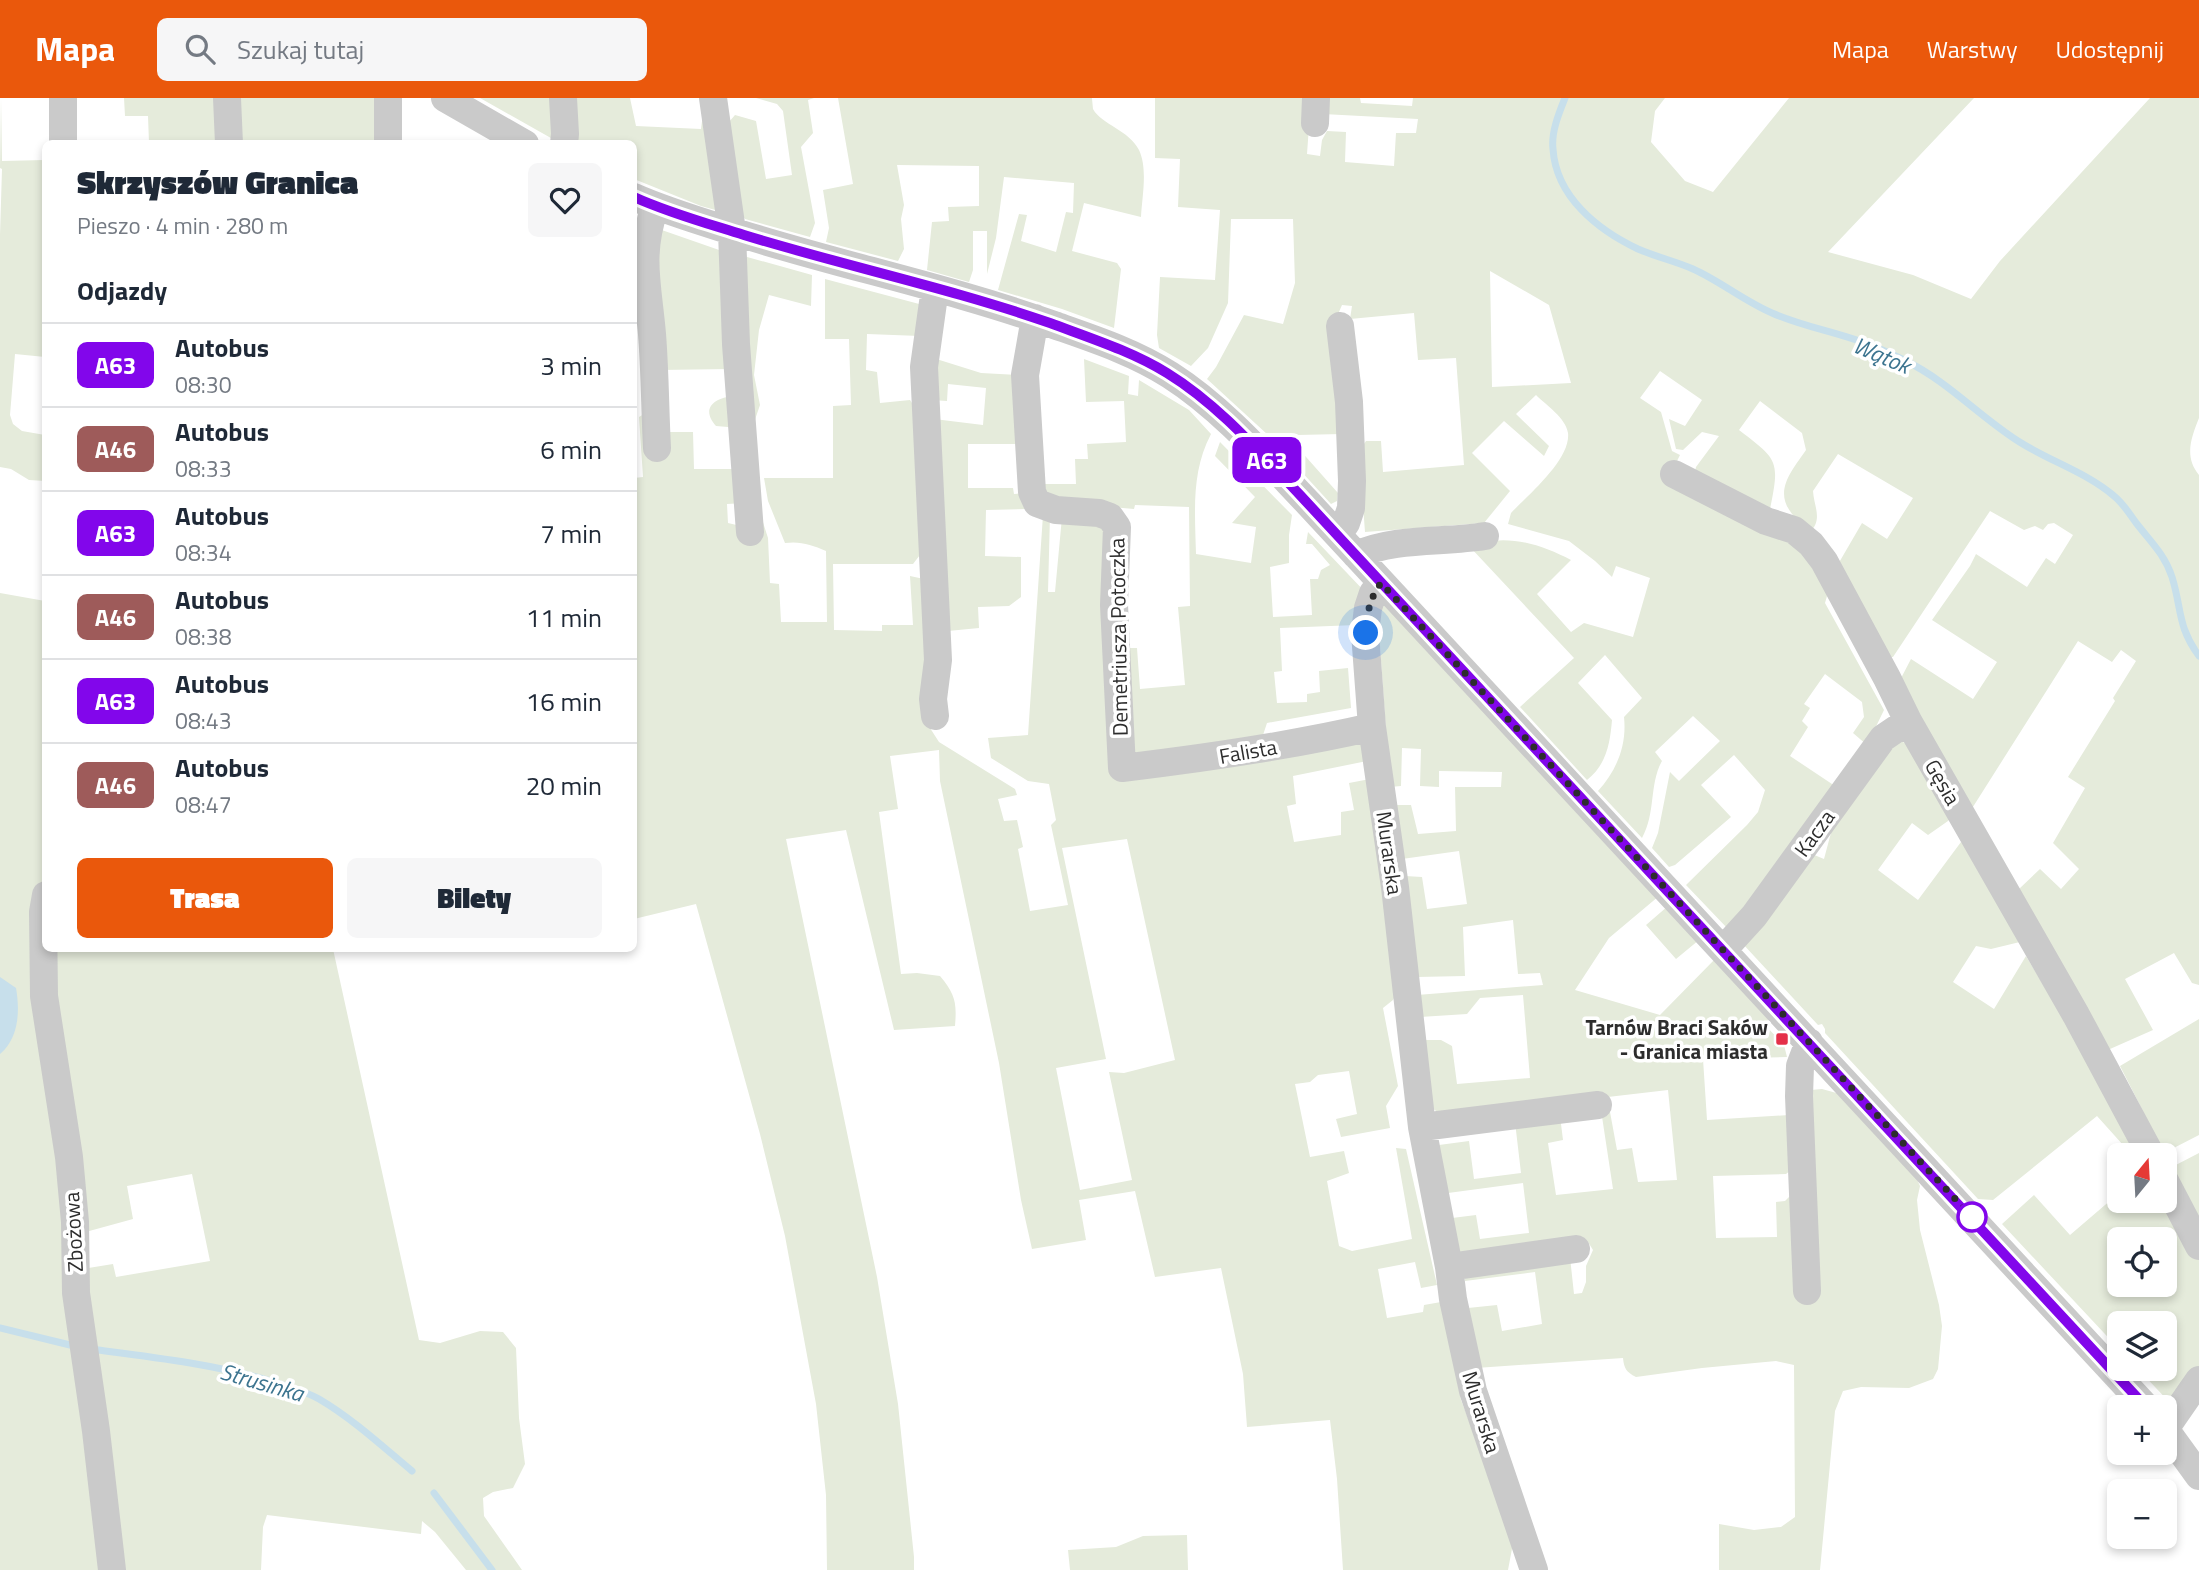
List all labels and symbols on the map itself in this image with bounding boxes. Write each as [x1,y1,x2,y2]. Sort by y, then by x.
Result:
water label: Wątok [1848,327,1919,384]
line badge: A63 [1227,437,1307,483]
street label: Demetriusza Potoczka [1100,537,1136,736]
your location [1348,615,1383,650]
street label: Falista [1217,730,1280,772]
street label: Gęsia [1917,753,1969,811]
street label: Kacza [1786,802,1842,863]
street label: Murarska [1368,809,1412,897]
place label: Tarnów Braci Saków - Granica miasta [1585,1011,1768,1067]
marker: Tarnów Braci Saków - Granica miasta [1774,1031,1790,1047]
north arrow [2107,1143,2177,1213]
street label: Zbożowa [55,1191,91,1273]
unlabelled marker [1957,1202,1987,1232]
water label: Strusinka [216,1353,309,1411]
street label: Murarska [1454,1367,1510,1457]

